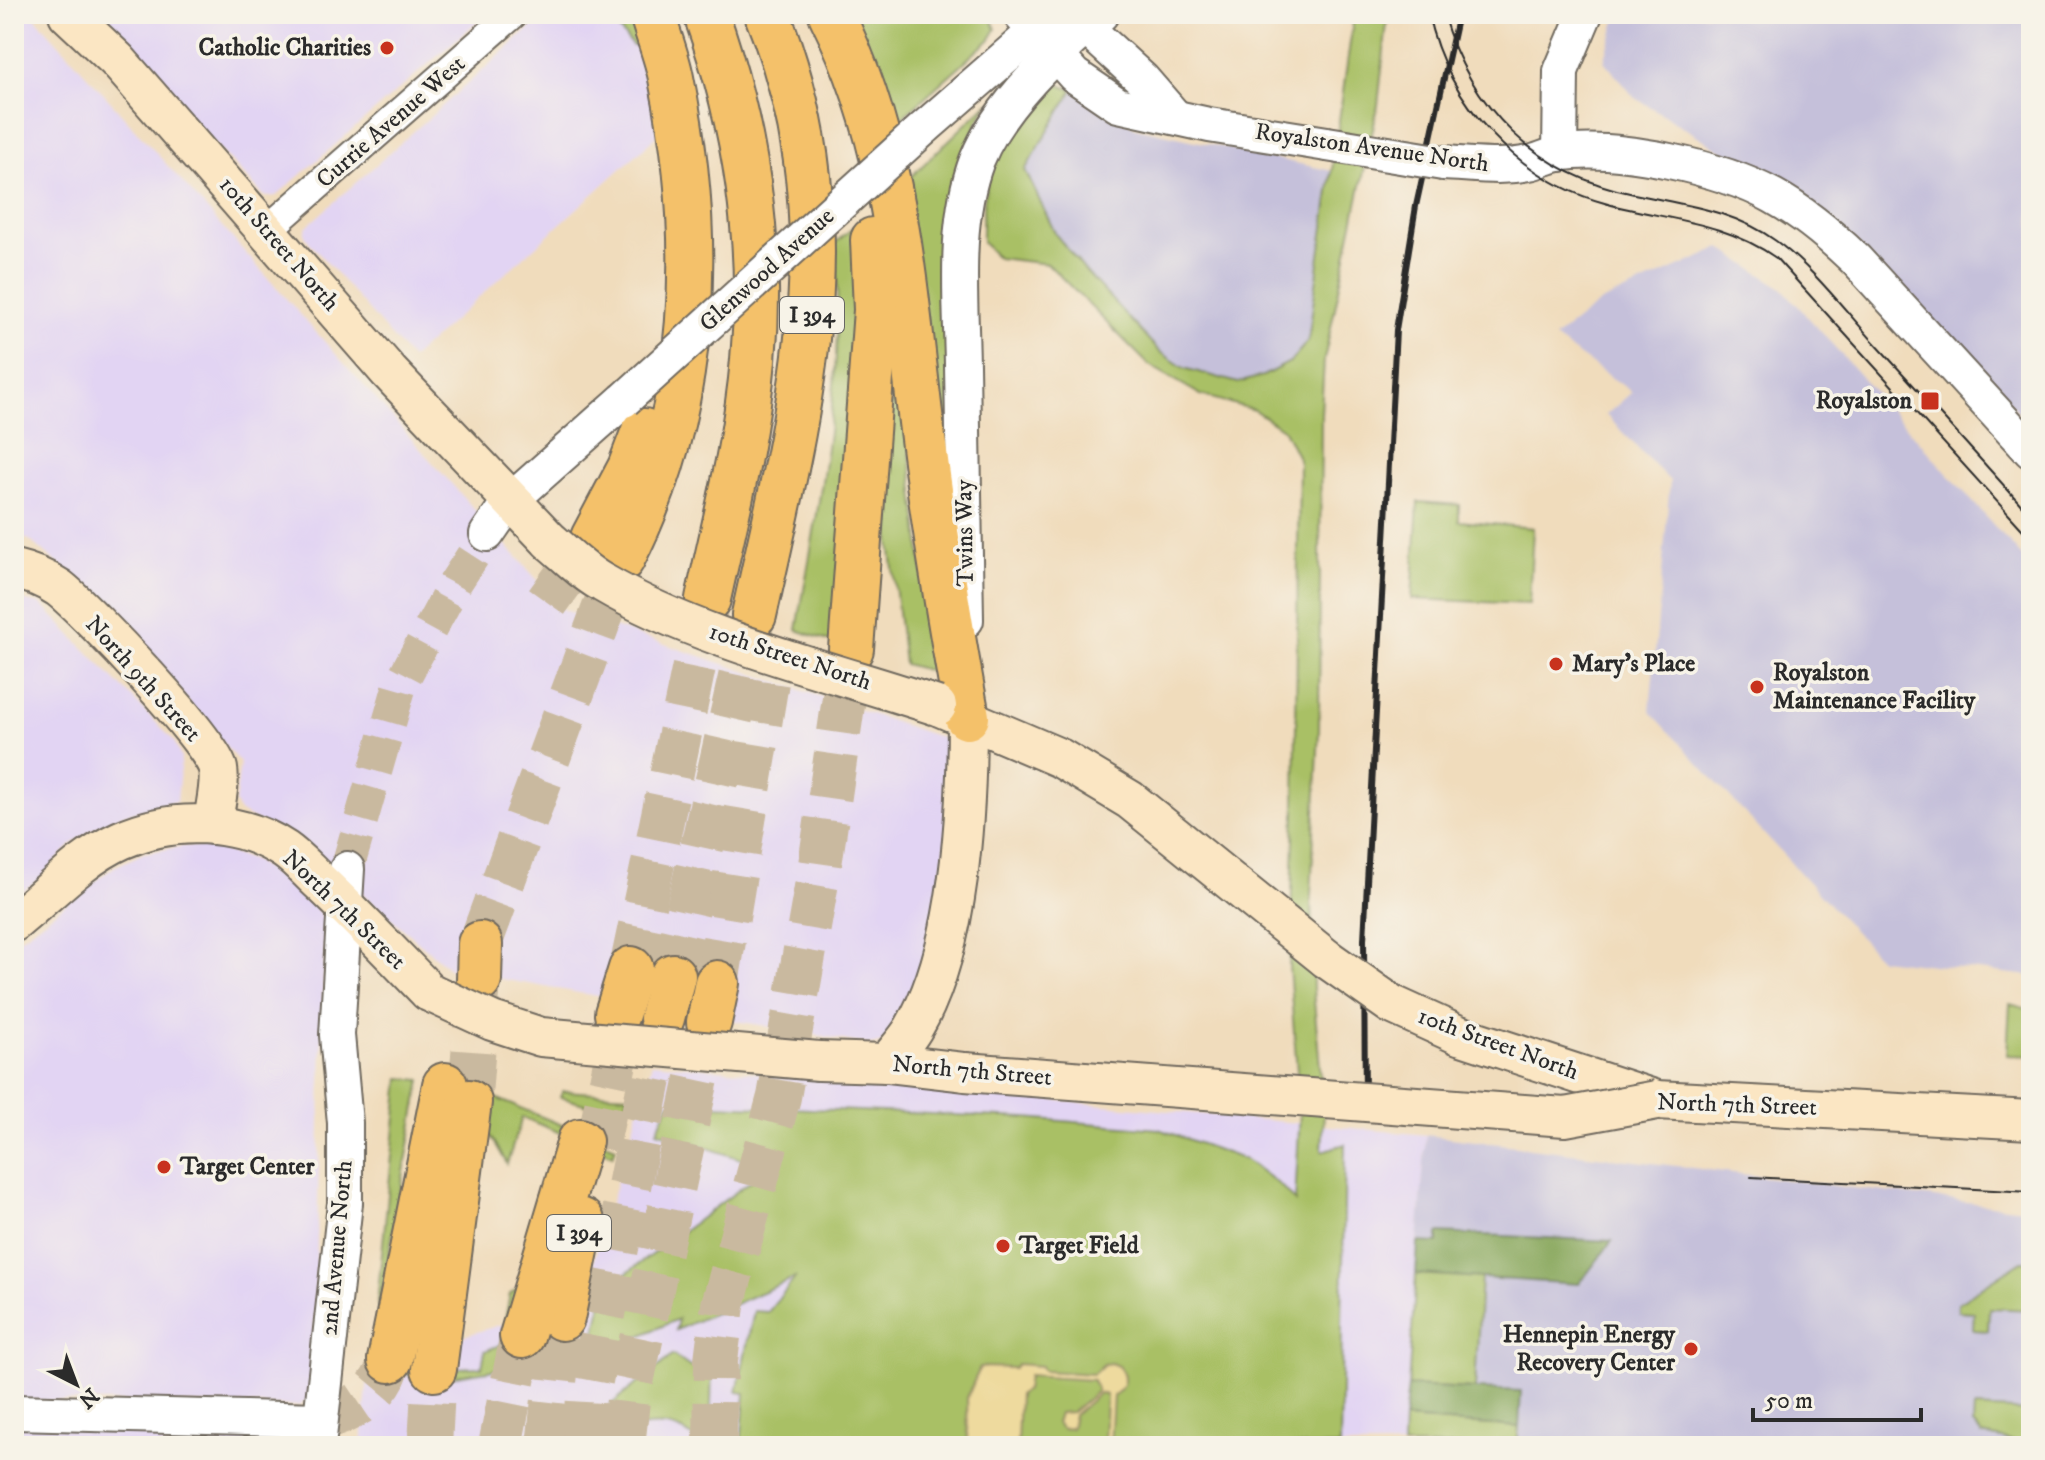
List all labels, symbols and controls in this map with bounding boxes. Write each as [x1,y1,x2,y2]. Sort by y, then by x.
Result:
place label: Catholic Charities [199,33,371,63]
marker: Catholic Charities [378,39,396,57]
street label: Currie Avenue West [310,49,472,195]
street label: Royalston Avenue North [1253,117,1491,179]
street label: 10th Street North [212,170,346,318]
street label: Glenwood Avenue [693,202,841,338]
road number: I 394 [780,297,844,333]
place label: Royalston [1816,386,1912,416]
marker: Royalston [1919,390,1941,412]
street label: Twins Way [949,479,981,587]
street label: North 9th Street [79,610,208,748]
street label: 10th Street North [705,617,875,697]
place label: Mary's Place [1572,649,1695,679]
marker: Mary's Place [1547,655,1565,673]
place label: Royalston Maintenance Facility [1773,658,1976,716]
marker: Royalston Maintenance Facility [1748,678,1766,696]
street label: North 7th Street [276,844,412,977]
street label: 10th Street North [1413,1001,1583,1087]
street label: North 7th Street [891,1049,1053,1093]
street label: North 7th Street [1657,1087,1818,1123]
place label: Target Center [179,1152,316,1182]
marker: Target Center [155,1158,173,1176]
street label: 2nd Avenue North [314,1159,360,1337]
road number: I 394 [547,1215,611,1251]
place label: Target Field [1018,1231,1140,1261]
marker: Target Field [994,1237,1012,1255]
place label: Hennepin Energy Recovery Center [1503,1320,1676,1378]
marker: Hennepin Energy Recovery Center [1682,1340,1700,1358]
north arrow [36,1344,116,1424]
scale bar [1753,1372,1921,1422]
text: N [73,1382,104,1414]
text: 50 m [1765,1386,1813,1416]

